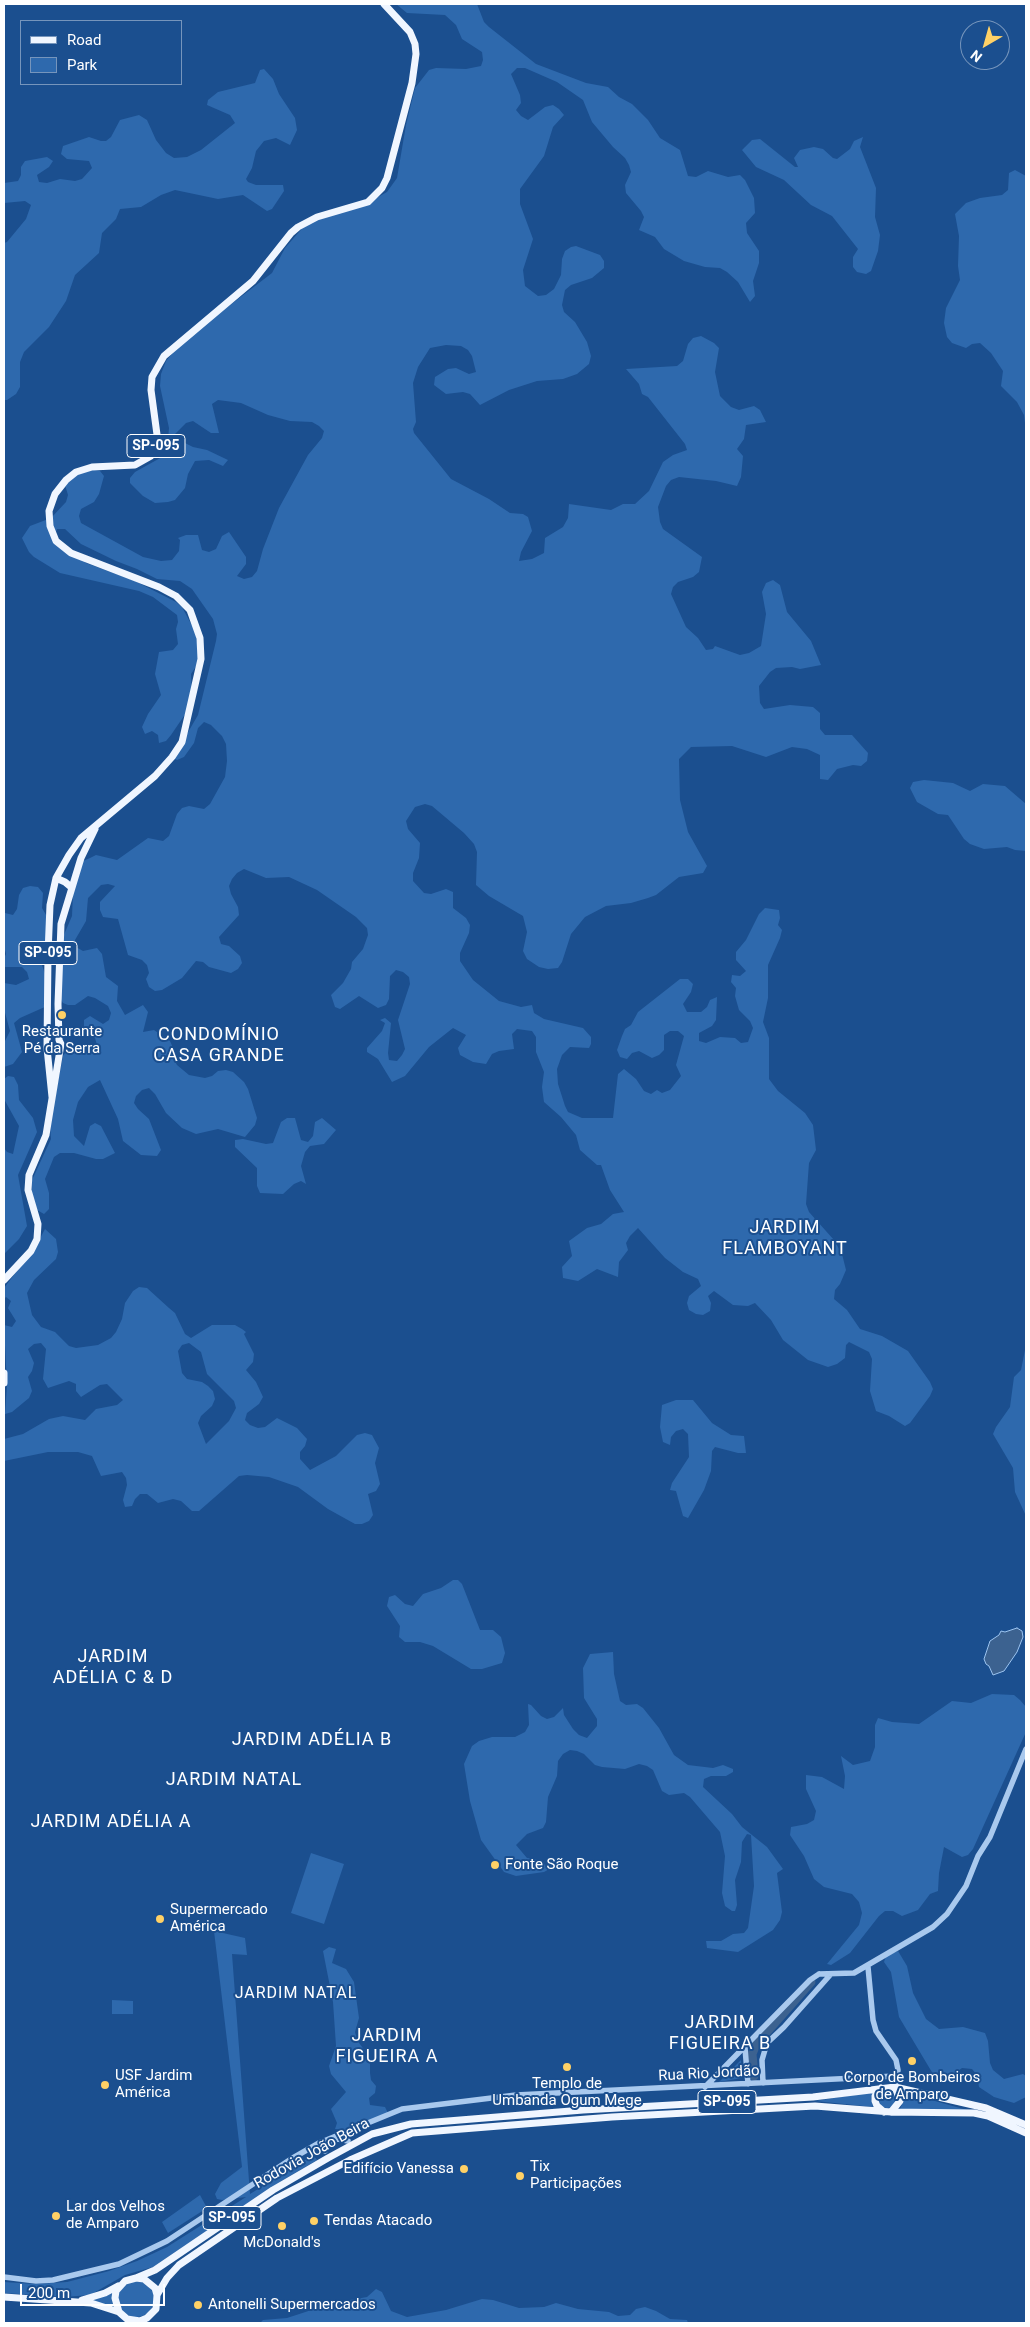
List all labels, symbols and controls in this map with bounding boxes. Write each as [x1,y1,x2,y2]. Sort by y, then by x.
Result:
legend [20,20,182,85]
north arrow [960,20,1010,70]
text: Road [67,31,101,49]
text: N [968,47,985,65]
text: Park [67,56,97,74]
road number: SP-095 [127,434,185,458]
road number: SP-095 [19,941,77,964]
marker: Restaurante Pé da Serra [56,1009,68,1021]
place label: Restaurante Pé da Serra [22,1023,102,1058]
district label: CONDOMÍNIO CASA GRANDE [152,1024,286,1066]
district label: JARDIM FLAMBOYANT [721,1217,849,1260]
district label: JARDIM ADÉLIA C & D [51,1646,175,1688]
district label: JARDIM ADÉLIA B [230,1729,394,1751]
district label: JARDIM NATAL [164,1769,304,1791]
district label: JARDIM ADÉLIA A [29,1811,193,1833]
place label: Fonte São Roque [505,1856,618,1874]
marker: Fonte São Roque [489,1859,501,1871]
place label: Supermercado América [170,1901,268,1936]
marker: Supermercado América [154,1913,166,1925]
district label: JARDIM NATAL [233,1984,359,2004]
district label: JARDIM FIGUEIRA B [668,2012,772,2054]
district label: JARDIM FIGUEIRA A [334,2025,440,2068]
marker: Corpo de Bombeiros de Amparo [906,2055,918,2067]
marker: Templo de Umbanda Ogum Mege [561,2061,573,2073]
street label: Rua Rio Jordão [658,2062,760,2086]
place label: USF Jardim América [115,2067,192,2102]
place label: Corpo de Bombeiros de Amparo [844,2069,980,2104]
place label: Templo de Umbanda Ogum Mege [492,2075,642,2110]
marker: USF Jardim América [99,2079,111,2091]
road number: SP-095 [698,2090,756,2114]
street label: Rodovia João Beira [251,2115,373,2193]
place label: Tix Participações [530,2158,622,2193]
place label: Edifício Vanessa [344,2160,454,2178]
marker: Edifício Vanessa [458,2163,470,2175]
marker: Tix Participações [514,2170,526,2182]
place label: Lar dos Velhos de Amparo [66,2198,165,2233]
road number: SP-095 [203,2206,261,2230]
marker: Lar dos Velhos de Amparo [50,2210,62,2222]
place label: Tendas Atacado [324,2212,432,2230]
marker: Tendas Atacado [308,2215,320,2227]
marker: McDonald's [276,2220,288,2232]
place label: McDonald's [243,2234,321,2252]
scale bar [22,2274,168,2306]
text: 200 m [28,2284,70,2302]
place label: Antonelli Supermercados [208,2296,376,2314]
marker: Antonelli Supermercados [192,2299,204,2311]

